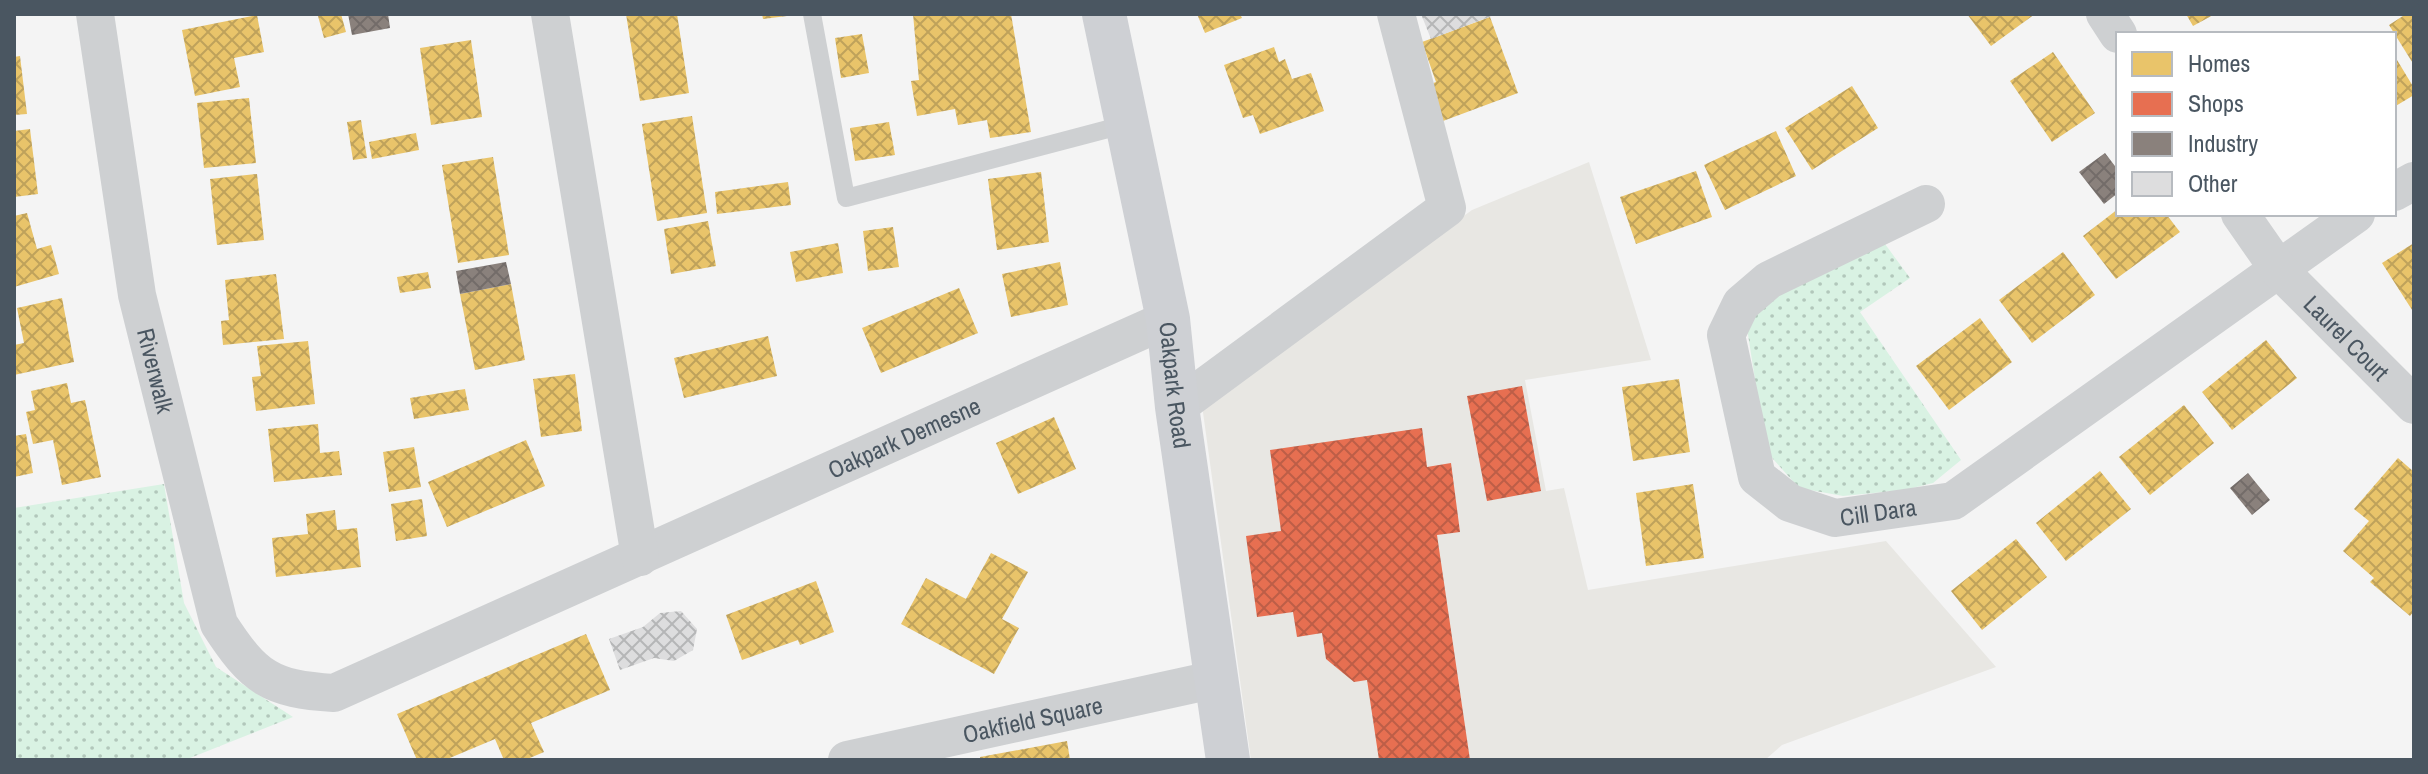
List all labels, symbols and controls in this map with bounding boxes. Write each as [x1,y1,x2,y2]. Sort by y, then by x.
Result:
legend [2116,32,2396,216]
text: Homes [2188,47,2250,79]
text: Shops [2188,87,2244,119]
text: Industry [2188,127,2258,159]
text: Other [2188,167,2238,199]
street label: Laurel Court [2297,288,2397,388]
street label: Oakpark Road [1152,320,1199,450]
street label: Riverwalk [130,325,182,417]
street label: Oakpark Demesne [822,389,985,486]
street label: Cill Dara [1838,490,1918,533]
street label: Oakfield Square [960,689,1106,750]

